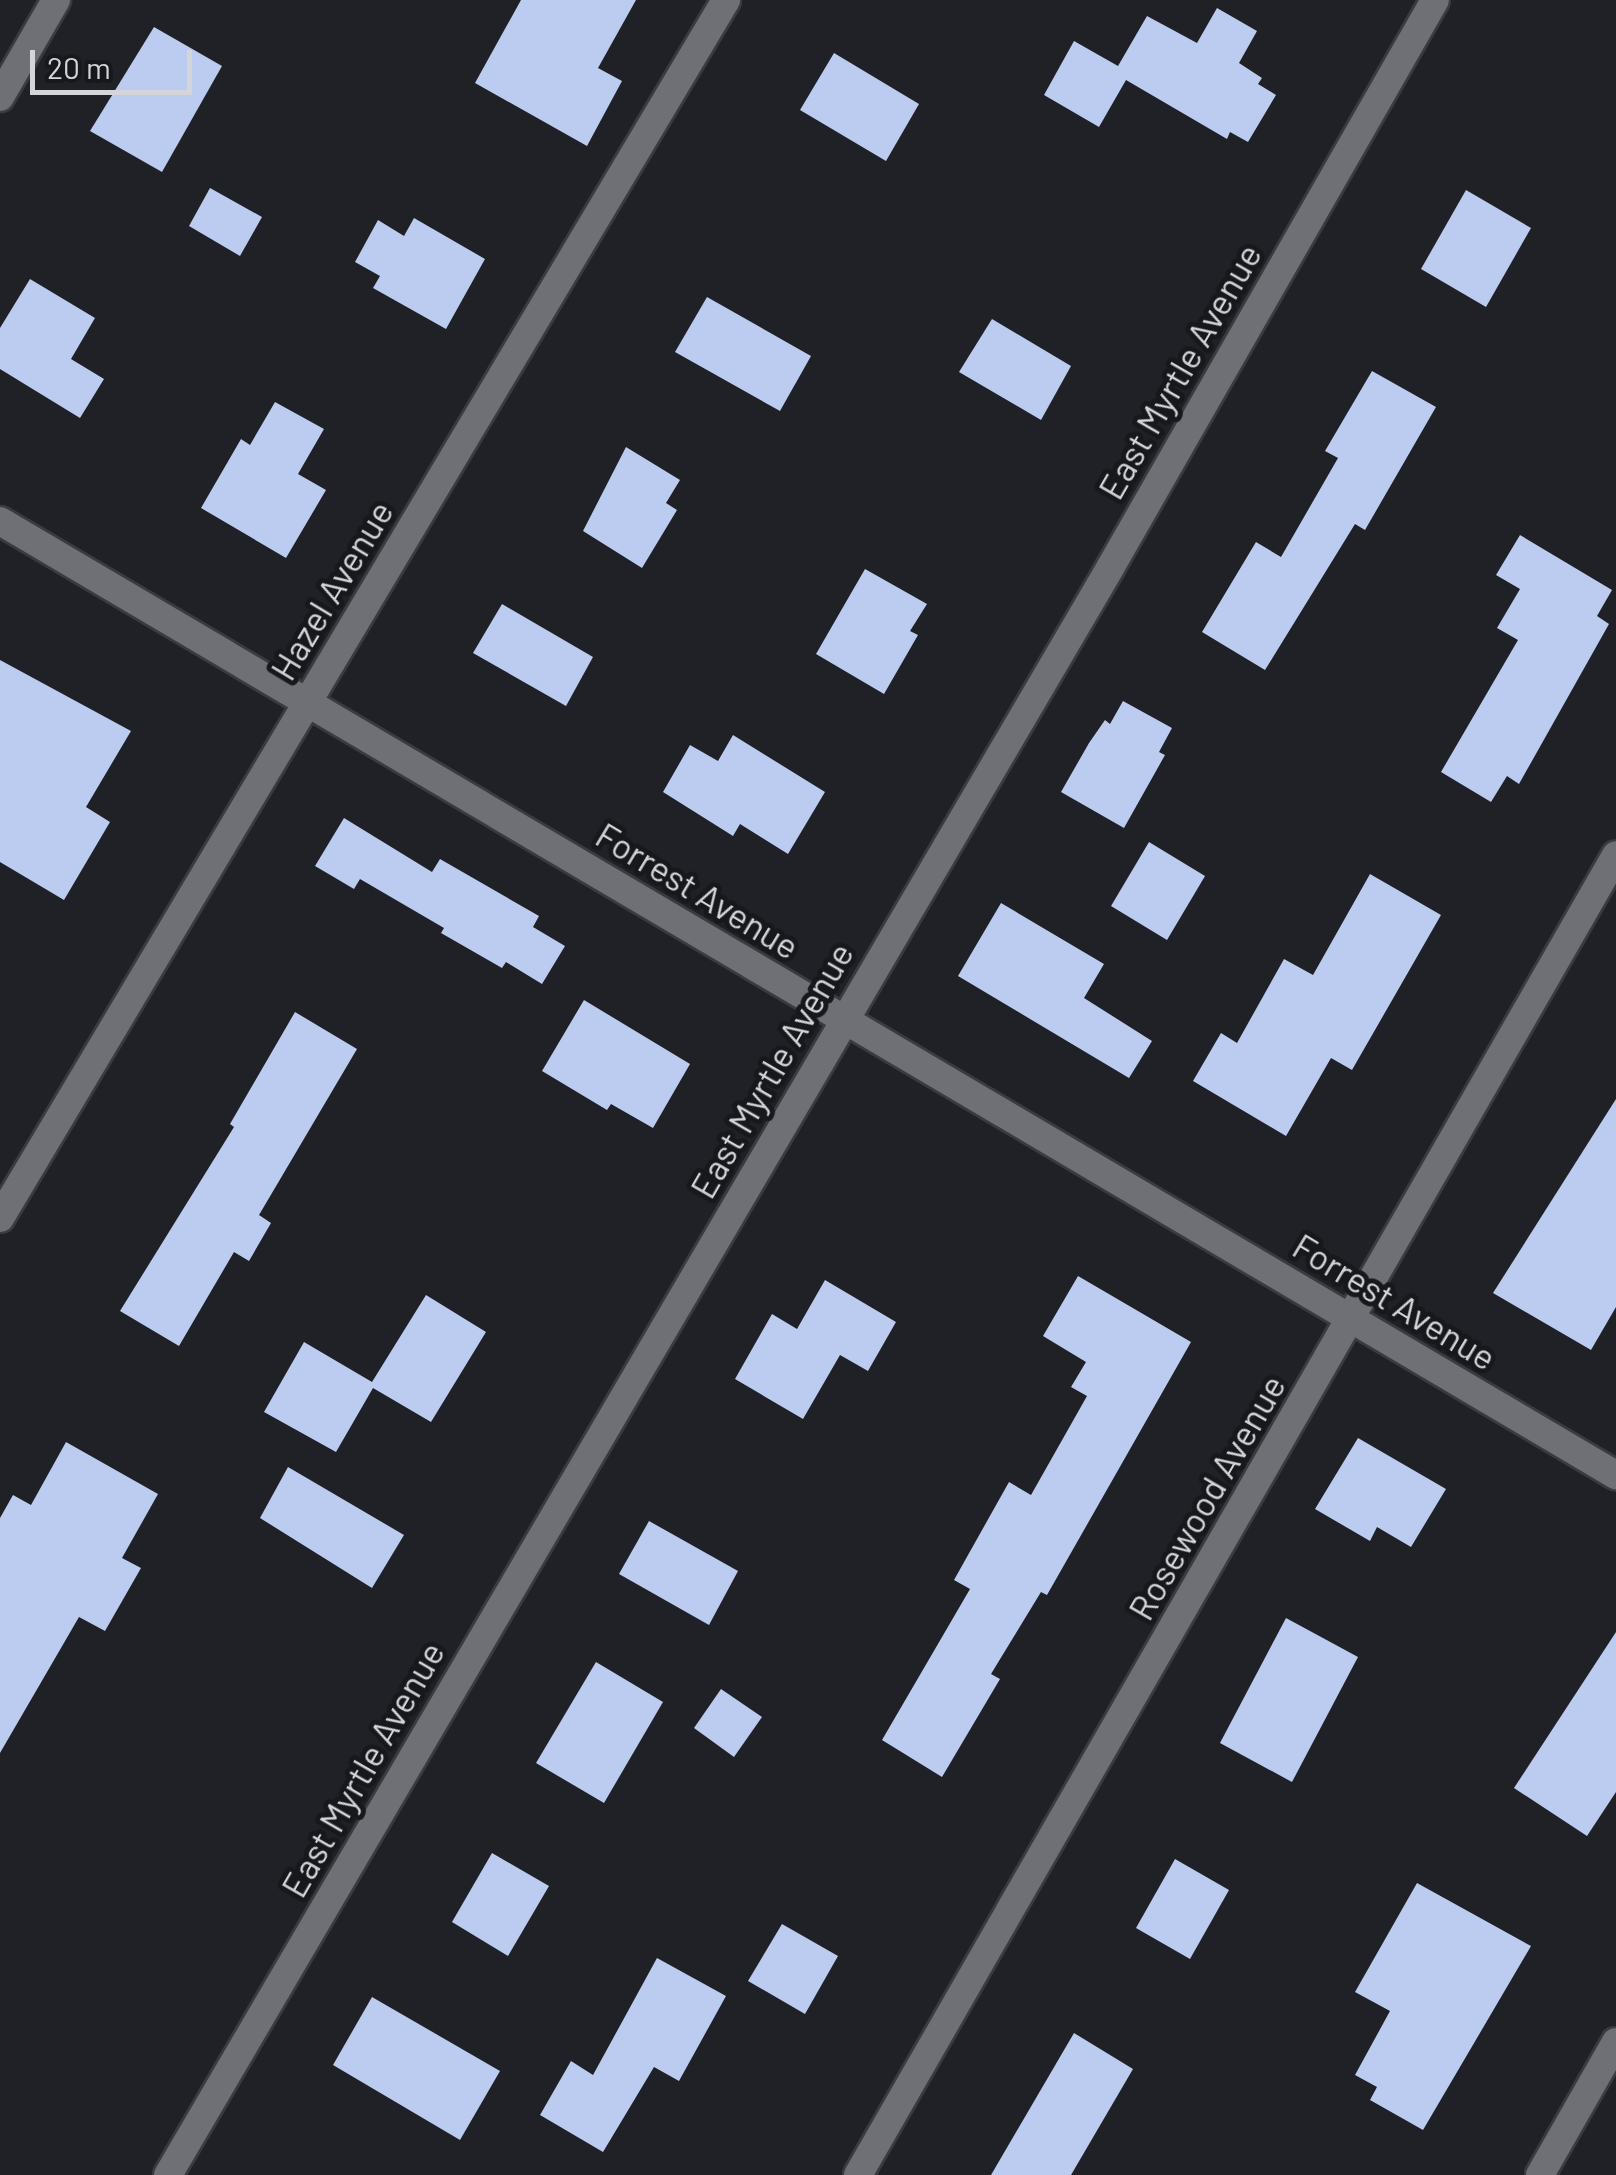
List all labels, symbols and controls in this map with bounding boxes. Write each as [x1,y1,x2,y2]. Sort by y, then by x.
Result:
scale bar [35,30,198,92]
text: 20 m [47,49,111,85]
street label: East Myrtle Avenue [1089,236,1269,506]
street label: Hazel Avenue [261,493,401,687]
street label: Forrest Avenue [589,813,807,967]
street label: East Myrtle Avenue [681,935,861,1205]
street label: Forrest Avenue [1286,1224,1504,1378]
street label: Rosewood Avenue [1119,1367,1293,1627]
street label: East Myrtle Avenue [272,1634,452,1904]

